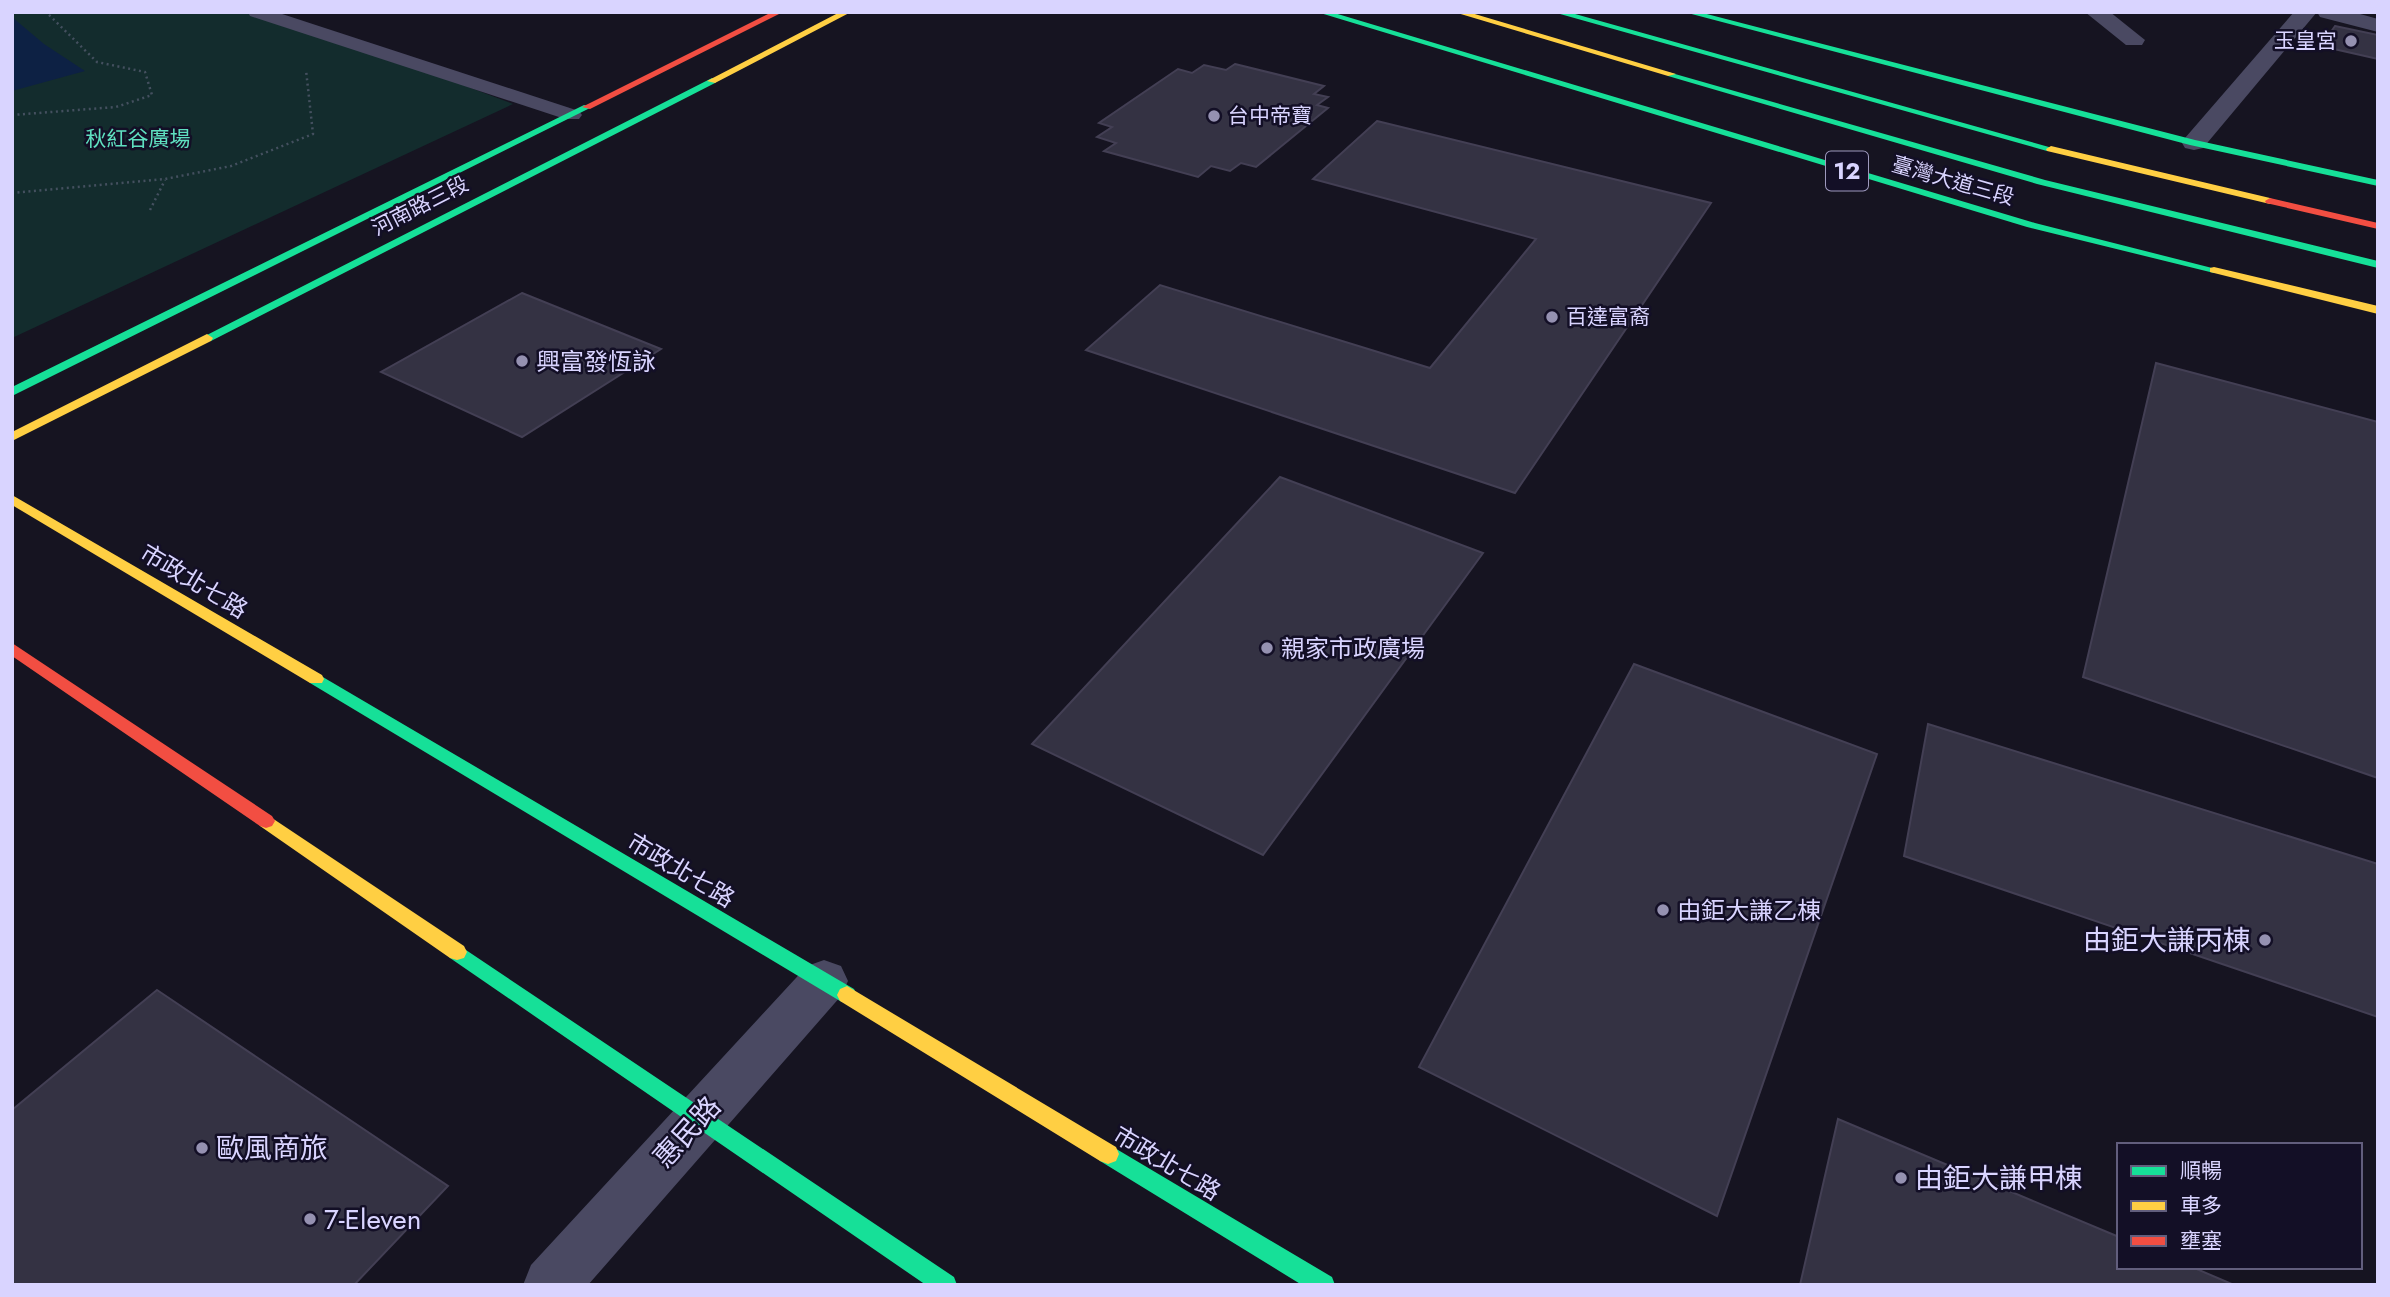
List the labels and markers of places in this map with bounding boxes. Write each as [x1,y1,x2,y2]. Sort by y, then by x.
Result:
place label: 玉皇宮 [2274,26,2337,56]
marker: 玉皇宮 [2343,33,2359,49]
place label: 台中帝寶 [1228,101,1312,131]
marker: 台中帝寶 [1206,108,1222,124]
place label: 百達富裔 [1566,302,1650,332]
marker: 百達富裔 [1544,309,1560,325]
place label: 興富發恆詠 [536,344,656,379]
marker: 興富發恆詠 [514,353,530,369]
place label: 親家市政廣場 [1281,631,1425,666]
marker: 親家市政廣場 [1259,640,1275,656]
place label: 由鉅大謙乙棟 [1677,893,1821,928]
marker: 由鉅大謙乙棟 [1655,902,1671,918]
place label: 由鉅大謙丙棟 [2083,920,2251,961]
marker: 由鉅大謙丙棟 [2257,932,2273,948]
place label: 歐風商旅 [216,1128,328,1169]
marker: 歐風商旅 [194,1140,210,1156]
place label: 由鉅大謙甲棟 [1915,1158,2083,1199]
marker: 由鉅大謙甲棟 [1893,1170,1909,1186]
place label: 7-Eleven [324,1199,421,1240]
marker: 7-Eleven [302,1211,318,1227]

